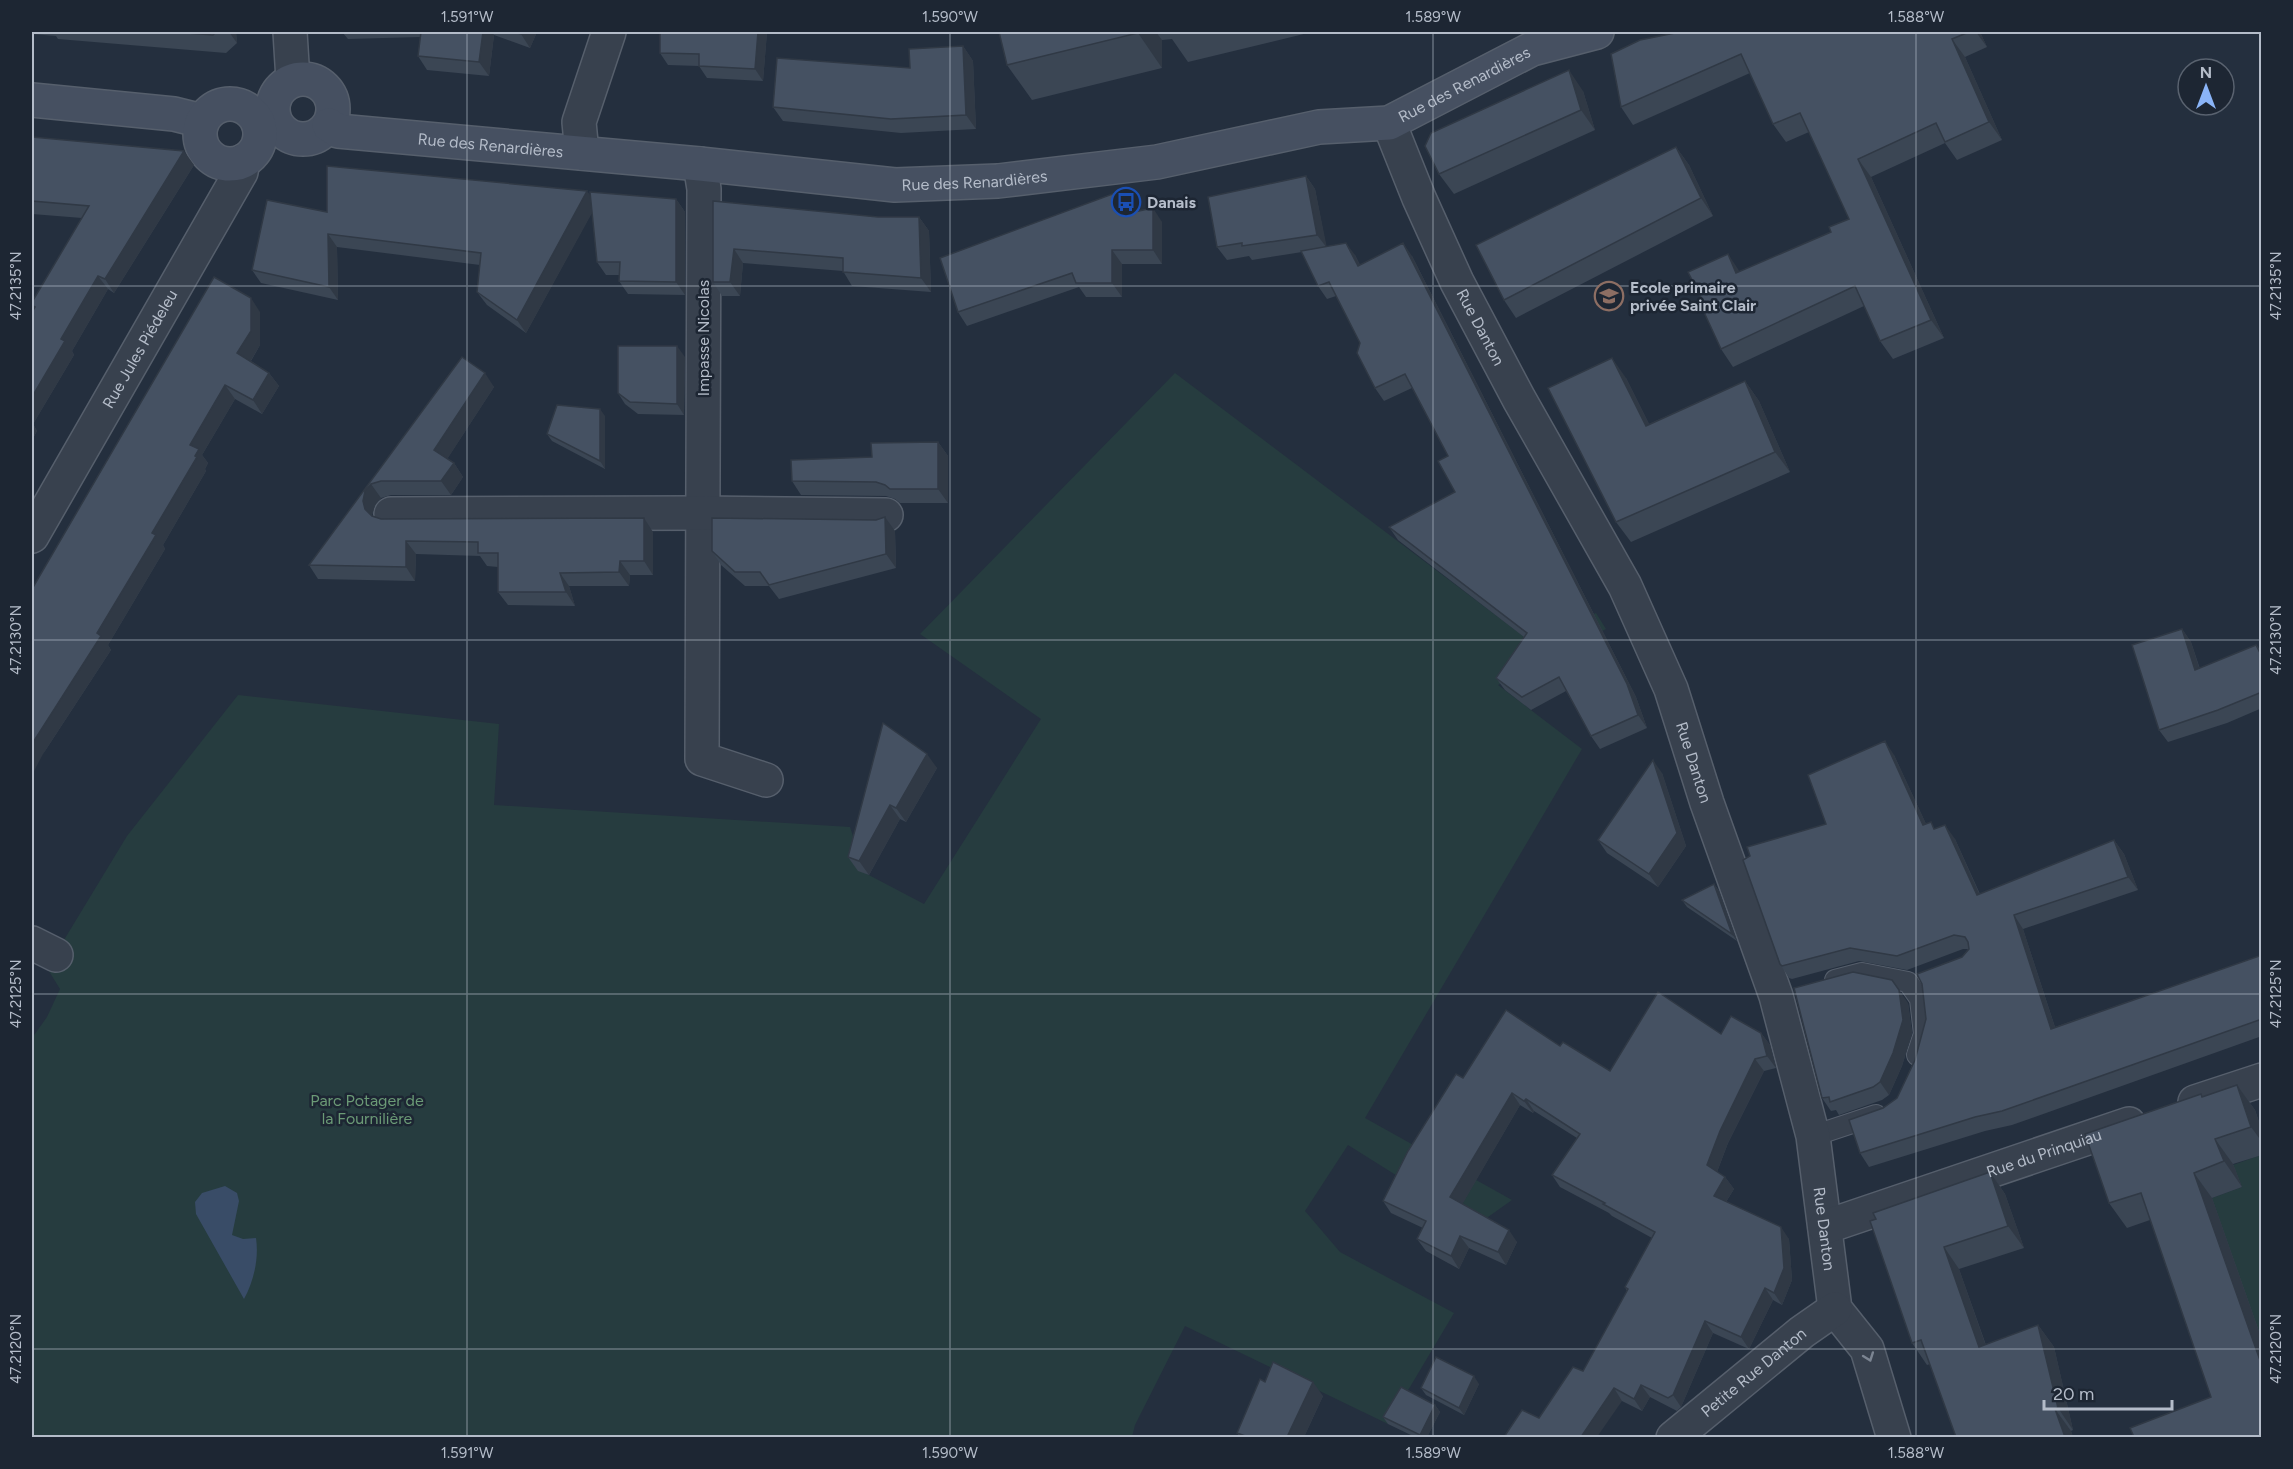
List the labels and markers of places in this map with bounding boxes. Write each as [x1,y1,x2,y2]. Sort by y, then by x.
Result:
bus stop icon: Danais [1110,186,1142,218]
place label: Danais [1147,193,1197,212]
place label: Ecole primaire privée Saint Clair [1630,278,1756,315]
school or university icon: Ecole primaire privée Saint Clair [1593,280,1625,312]

